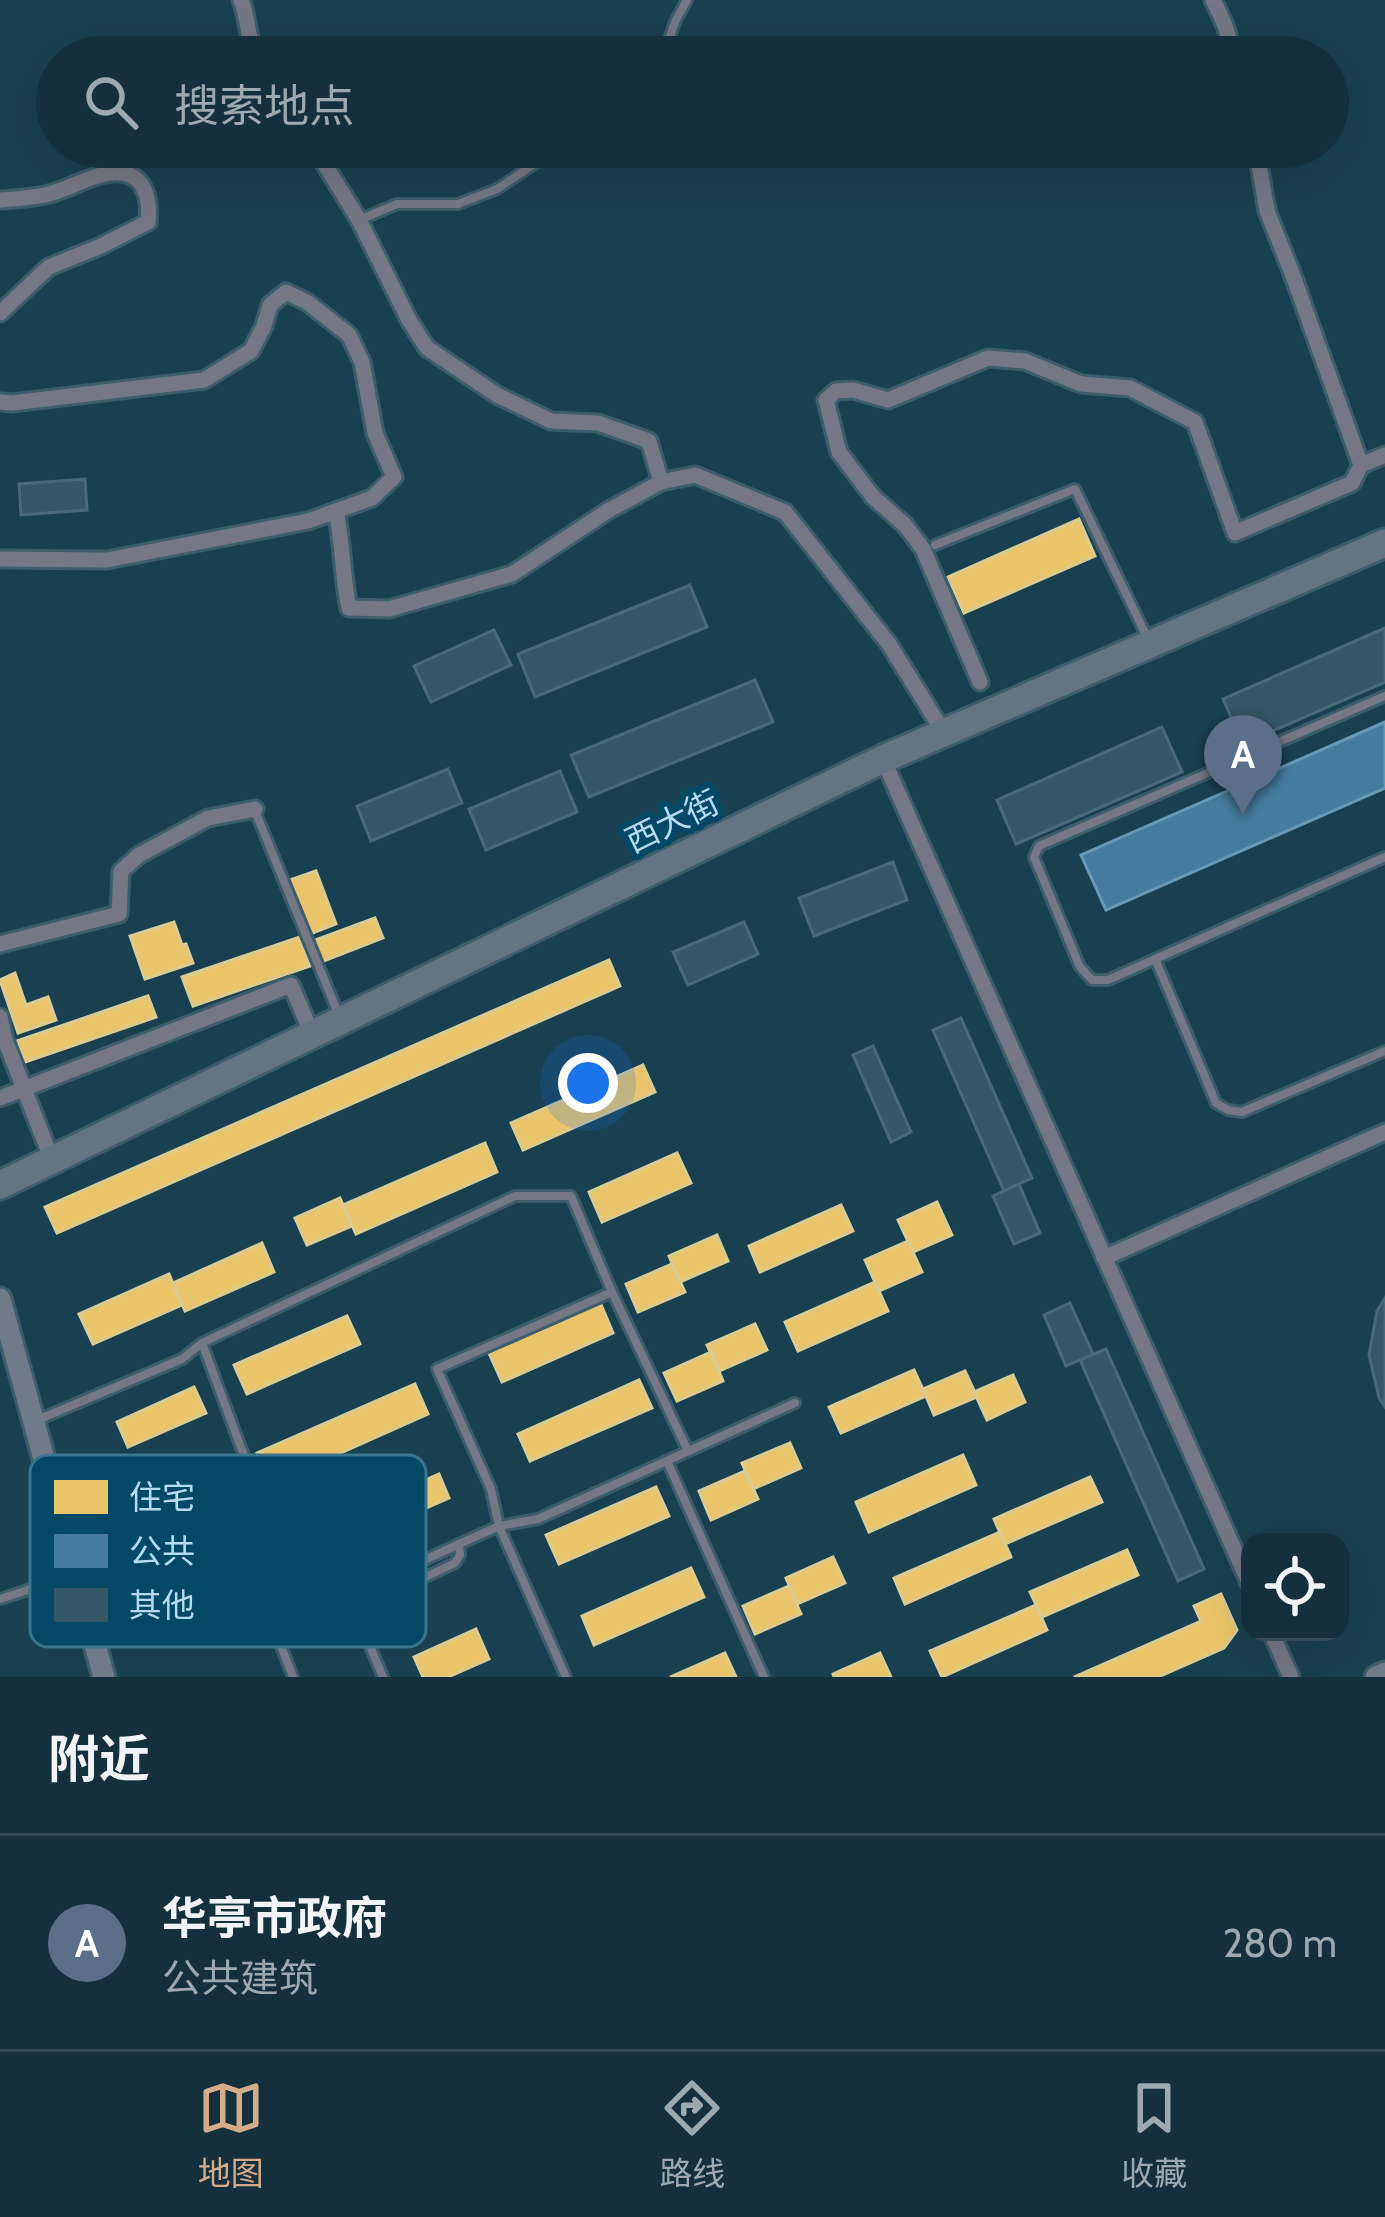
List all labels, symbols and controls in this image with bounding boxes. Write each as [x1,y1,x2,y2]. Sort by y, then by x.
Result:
search box [36,36,1349,168]
icon: search [78,69,144,135]
text: 搜索地点 [174,79,354,133]
pin: A [1204,715,1282,814]
street label: 西大街 [619,781,725,861]
your location [558,1053,618,1113]
legend [30,1455,426,1647]
text: 住宅 [129,1477,195,1517]
text: 公共 [129,1531,195,1571]
map controls [1241,1533,1349,1641]
button: locate [1241,1533,1349,1641]
text: 其他 [129,1585,195,1625]
text: 附近 [48,1728,150,1790]
text: 华亭市政府 [162,1891,387,1945]
text: A [75,1919,99,1967]
text: 280 m [1223,1919,1337,1967]
text: 公共建筑 [162,1954,318,2002]
tab: 地图 [198,2075,264,2195]
tab: 路线 [659,2075,725,2195]
tab: 收藏 [1121,2075,1187,2195]

